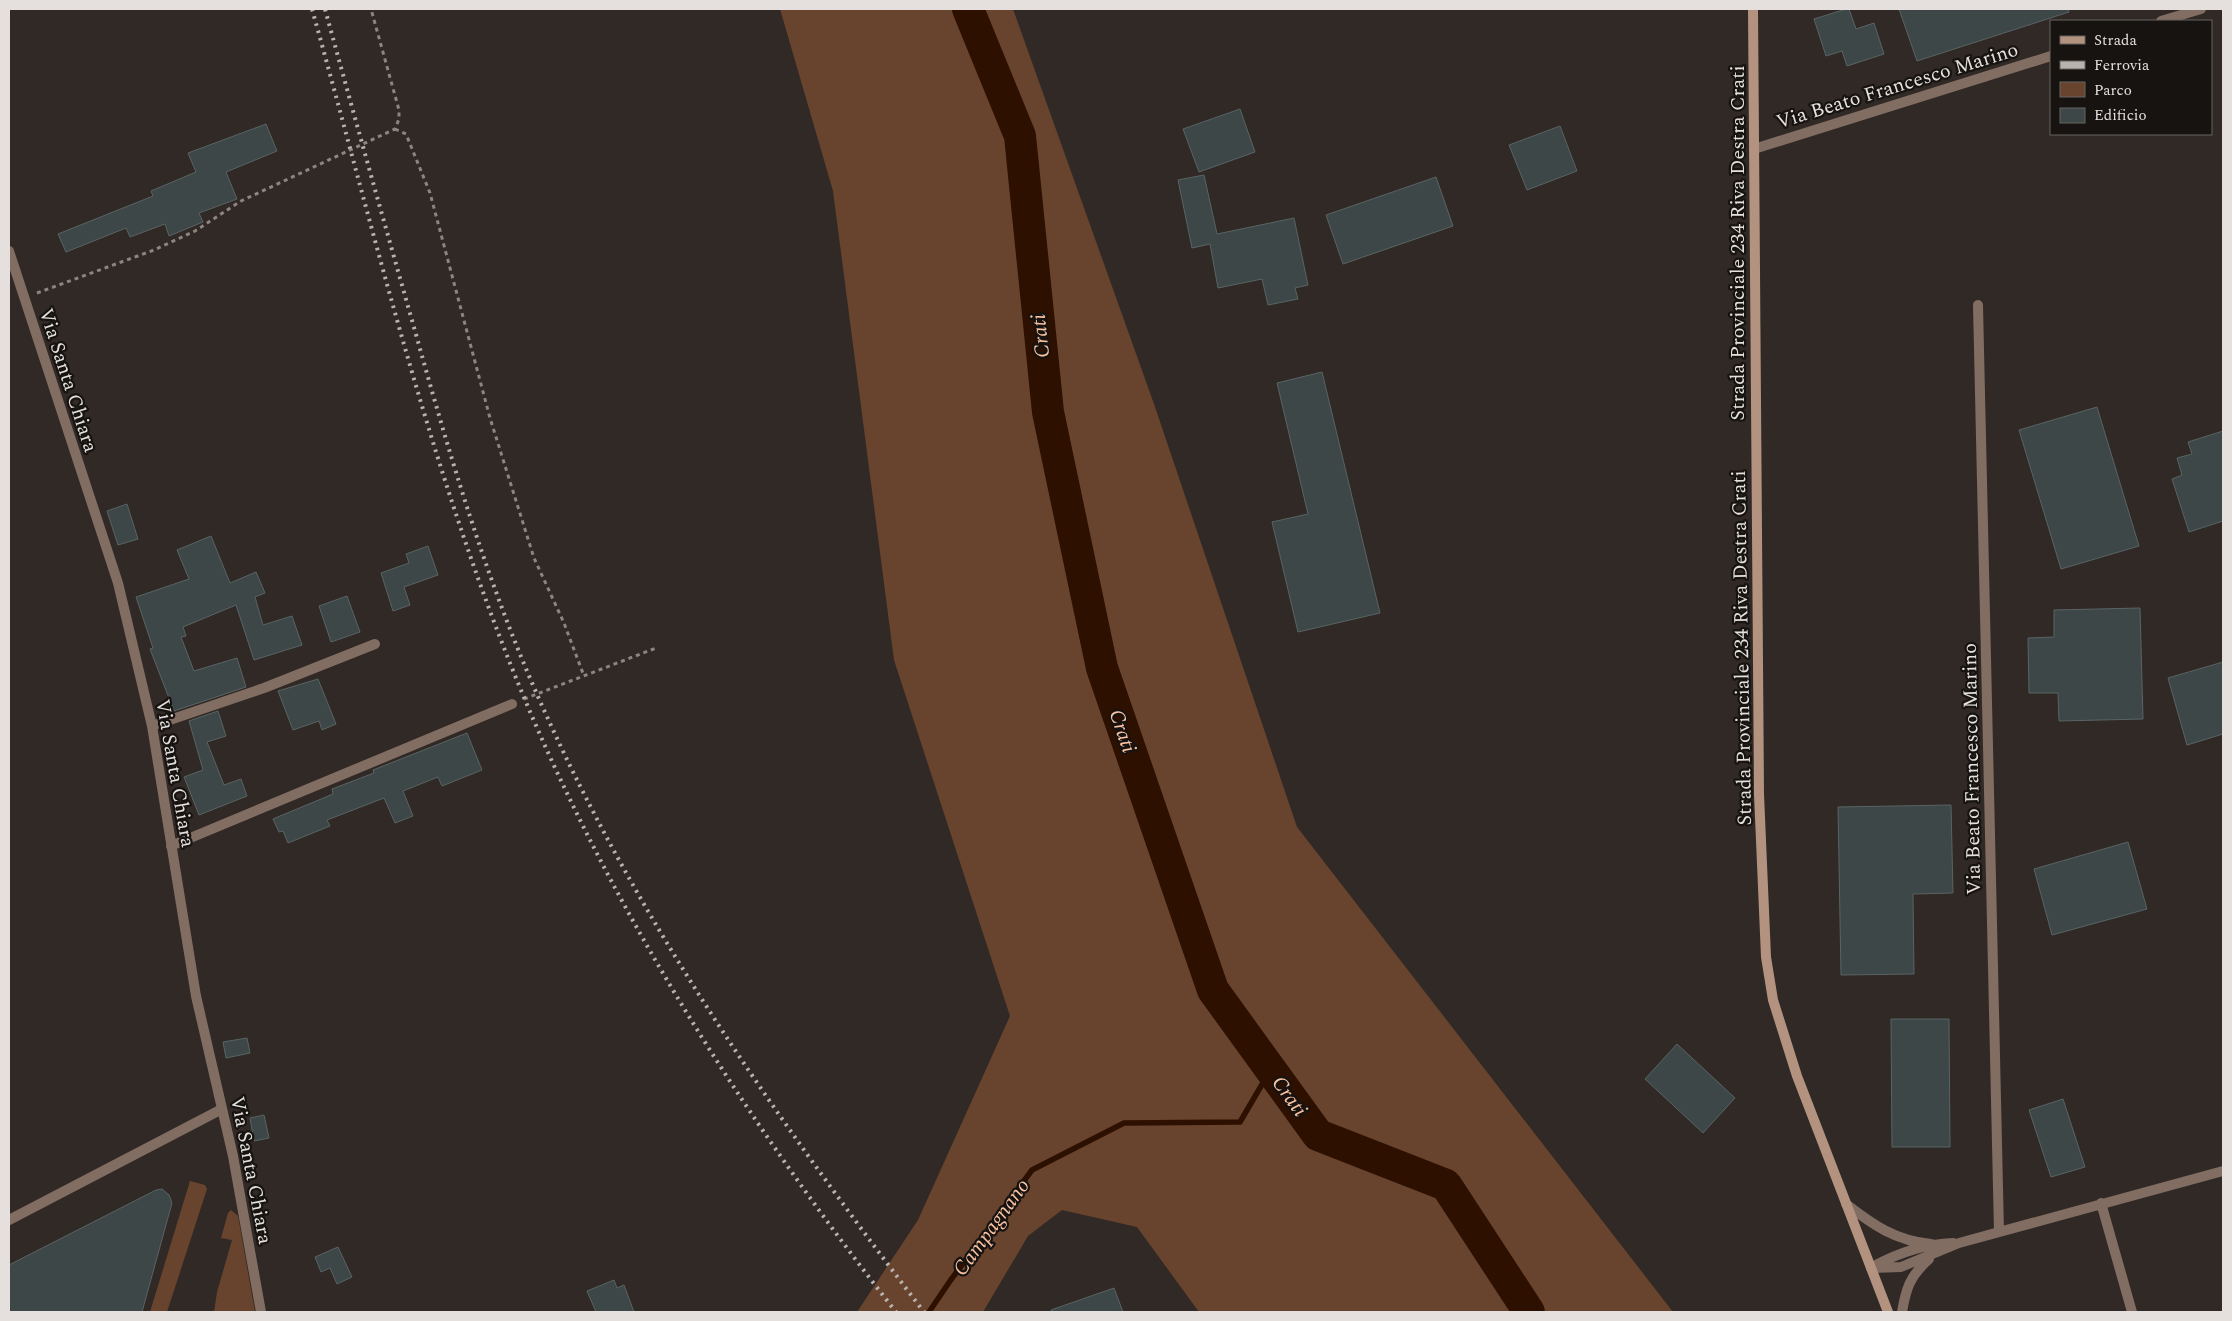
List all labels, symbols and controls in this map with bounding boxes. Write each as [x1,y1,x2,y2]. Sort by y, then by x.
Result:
legend [2050,20,2212,135]
text: Strada [2094,29,2137,52]
street label: Via Beato Francesco Marino [1773,35,2022,137]
text: Ferrovia [2094,54,2150,77]
street label: Strada Provinciale 234 Riva Destra Crati [1723,65,1753,421]
text: Parco [2094,79,2132,102]
text: Edificio [2094,104,2147,127]
street label: Via Santa Chiara [31,304,106,457]
water label: Crati [1023,312,1059,360]
street label: Strada Provinciale 234 Riva Destra Crati [1724,470,1760,826]
street label: Via Beato Francesco Marino [1955,643,1989,895]
street label: Via Santa Chiara [147,697,203,850]
water label: Crati [1100,705,1144,758]
water label: Crati [1263,1069,1315,1124]
street label: Via Santa Chiara [222,1094,280,1247]
water label: Campagnano [945,1172,1038,1283]

